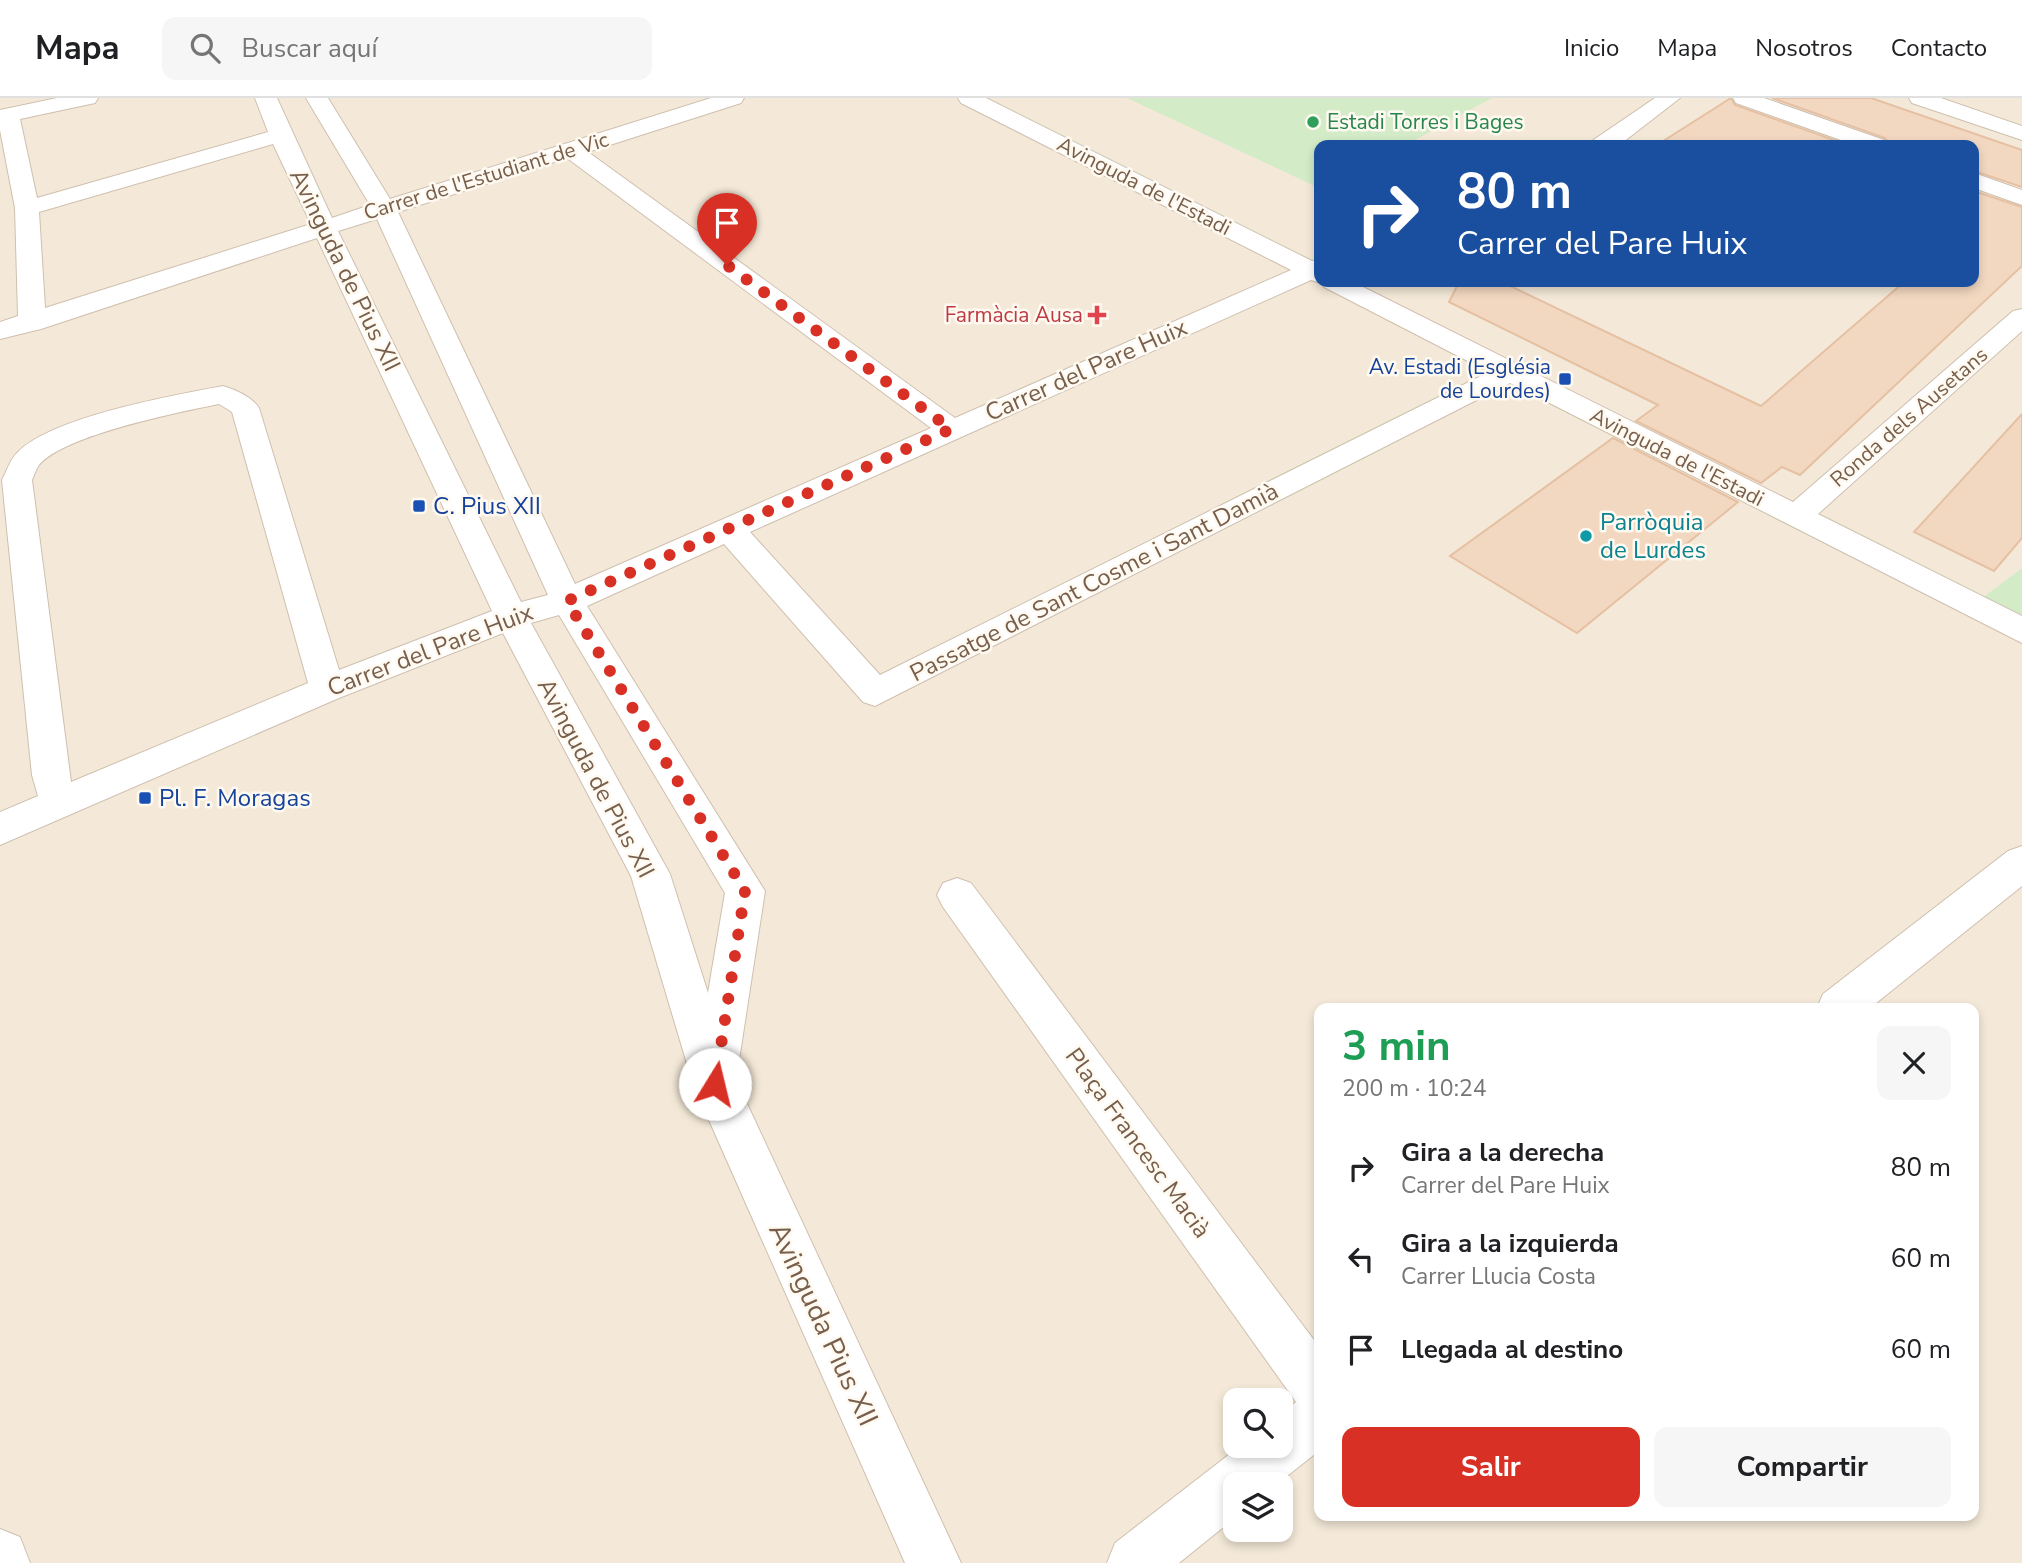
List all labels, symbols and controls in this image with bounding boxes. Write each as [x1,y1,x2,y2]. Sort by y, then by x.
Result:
search box [162,17,652,80]
text: Mapa [35,26,120,71]
icon: search [186,29,224,67]
text: Buscar aquí [242,31,377,66]
text: Inicio [1564,32,1619,64]
text: Mapa [1657,32,1717,64]
text: Nosotros [1755,32,1853,64]
text: Contacto [1891,32,1987,64]
place label: Estadi Torres i Bages [1327,108,1524,136]
marker: Estadi Torres i Bages [1305,114,1321,130]
street label: Carrer de l'Estudiant de Vic [360,125,612,227]
street label: Avinguda de l'Estadi [1052,130,1236,242]
text: 80 m [1457,158,1572,225]
street label: Avinguda de Pius XII [282,163,408,377]
icon: right [1342,168,1433,259]
pin [697,193,757,265]
icon: arrive [708,204,746,242]
text: Carrer del Pare Huix [1457,222,1747,265]
place label: Farmàcia Ausa [945,301,1083,329]
marker: Farmàcia Ausa [1089,307,1105,323]
street label: Carrer del Pare Huix [980,311,1192,429]
street label: Ronda dels Ausetans [1824,341,1994,493]
place label: Av. Estadi (Església de Lourdes) [1369,353,1551,405]
marker: Av. Estadi (Església de Lourdes) [1557,371,1573,387]
street label: Avinguda de l'Estadi [1585,401,1769,513]
street label: Passatge de Sant Cosme i Sant Damià [904,475,1284,689]
place label: C. Pius XII [433,490,541,522]
marker: C. Pius XII [411,498,427,514]
place label: Parròquia de Lurdes [1600,506,1706,566]
marker: Parròquia de Lurdes [1578,528,1594,544]
street label: Carrer del Pare Huix [323,596,538,704]
street label: Avinguda de Pius XII [530,673,662,883]
place label: Pl. F. Moragas [159,782,311,814]
marker: Pl. F. Moragas [137,790,153,806]
text: 3 min [1342,1018,1451,1075]
button: close [1877,1026,1951,1100]
street label: Plaça Francesc Macià [1058,1041,1218,1245]
position arrow [678,1047,752,1121]
text: 200 m · 10:24 [1342,1073,1487,1104]
text: Gira a la derecha [1401,1135,1604,1170]
icon: right [1342,1149,1380,1187]
text: 80 m [1891,1150,1951,1185]
text: Carrer del Pare Huix [1401,1170,1610,1201]
street label: Avinguda Pius XII [759,1217,887,1432]
text: Gira a la izquierda [1401,1226,1619,1261]
icon: left [1342,1240,1380,1278]
text: 60 m [1891,1241,1951,1276]
text: Carrer Llucia Costa [1401,1261,1596,1292]
icon: arrive [1342,1331,1380,1369]
text: Llegada al destino [1401,1332,1623,1367]
text: 60 m [1891,1332,1951,1367]
map controls [1223,1388,1293,1542]
button: search [1223,1388,1293,1458]
button: Salir [1342,1427,1640,1507]
button: Compartir [1654,1427,1951,1507]
button: layers [1223,1472,1293,1542]

